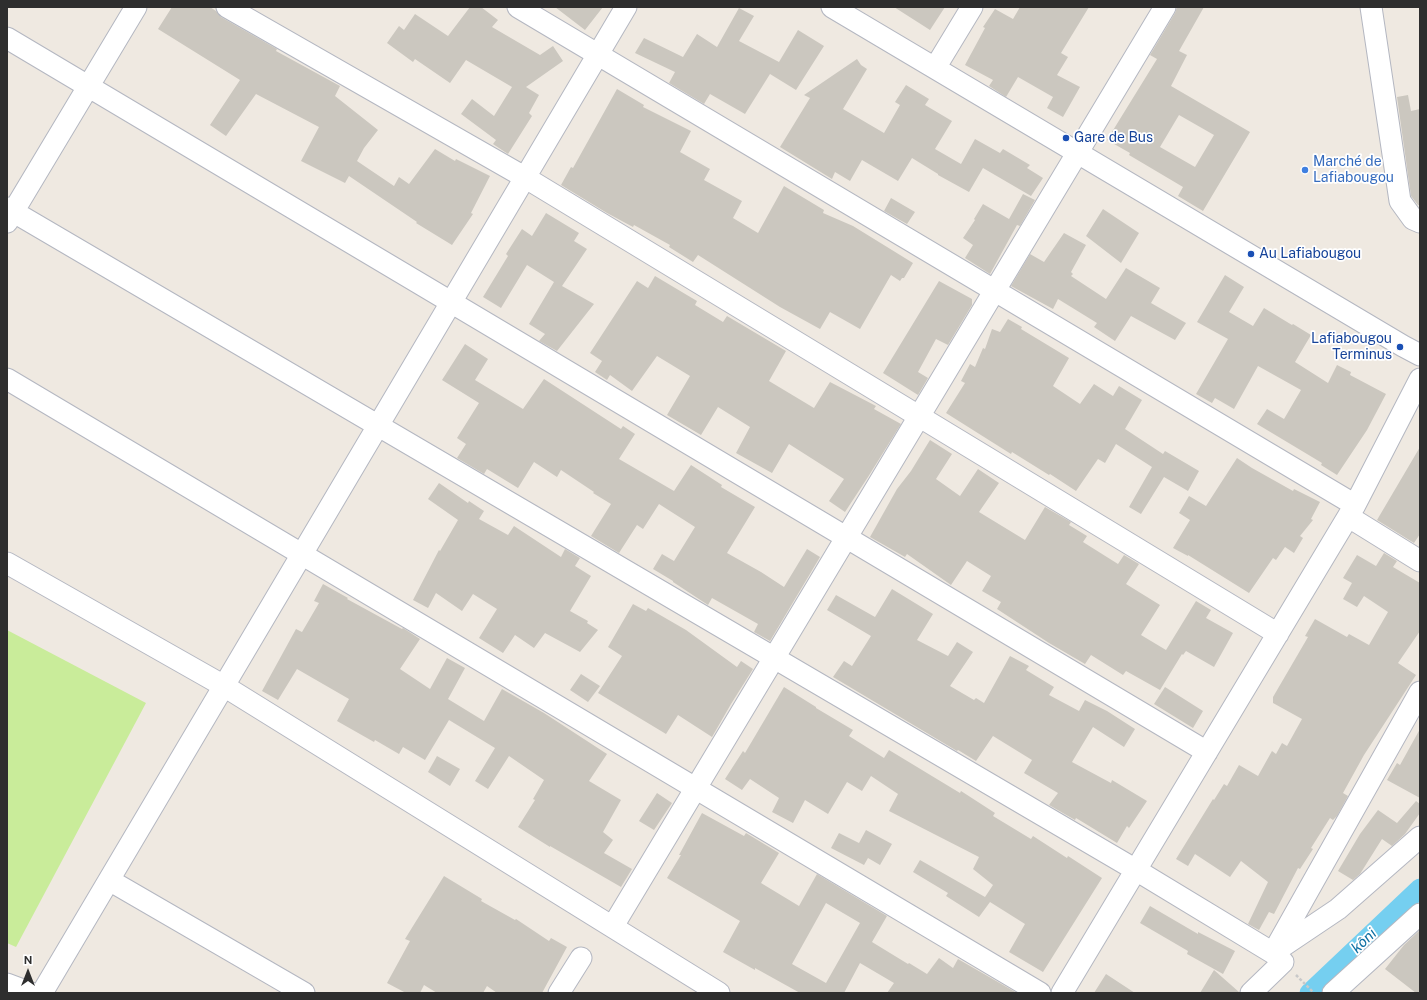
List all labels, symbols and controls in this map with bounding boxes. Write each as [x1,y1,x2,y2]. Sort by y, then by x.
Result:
place label: Gare de Bus [1074,130,1153,146]
marker: Gare de Bus [1061,133,1071,143]
place label: Marché de Lafiabougou [1313,154,1394,186]
marker: Marché de Lafiabougou [1300,165,1310,175]
place label: Au Lafiabougou [1259,246,1361,262]
marker: Au Lafiabougou [1246,249,1256,259]
place label: Lafiabougou Terminus [1311,331,1392,364]
marker: Lafiabougou Terminus [1395,342,1405,352]
water label: kôni [1348,925,1380,957]
north arrow [8,952,48,992]
text: N [24,954,32,966]

